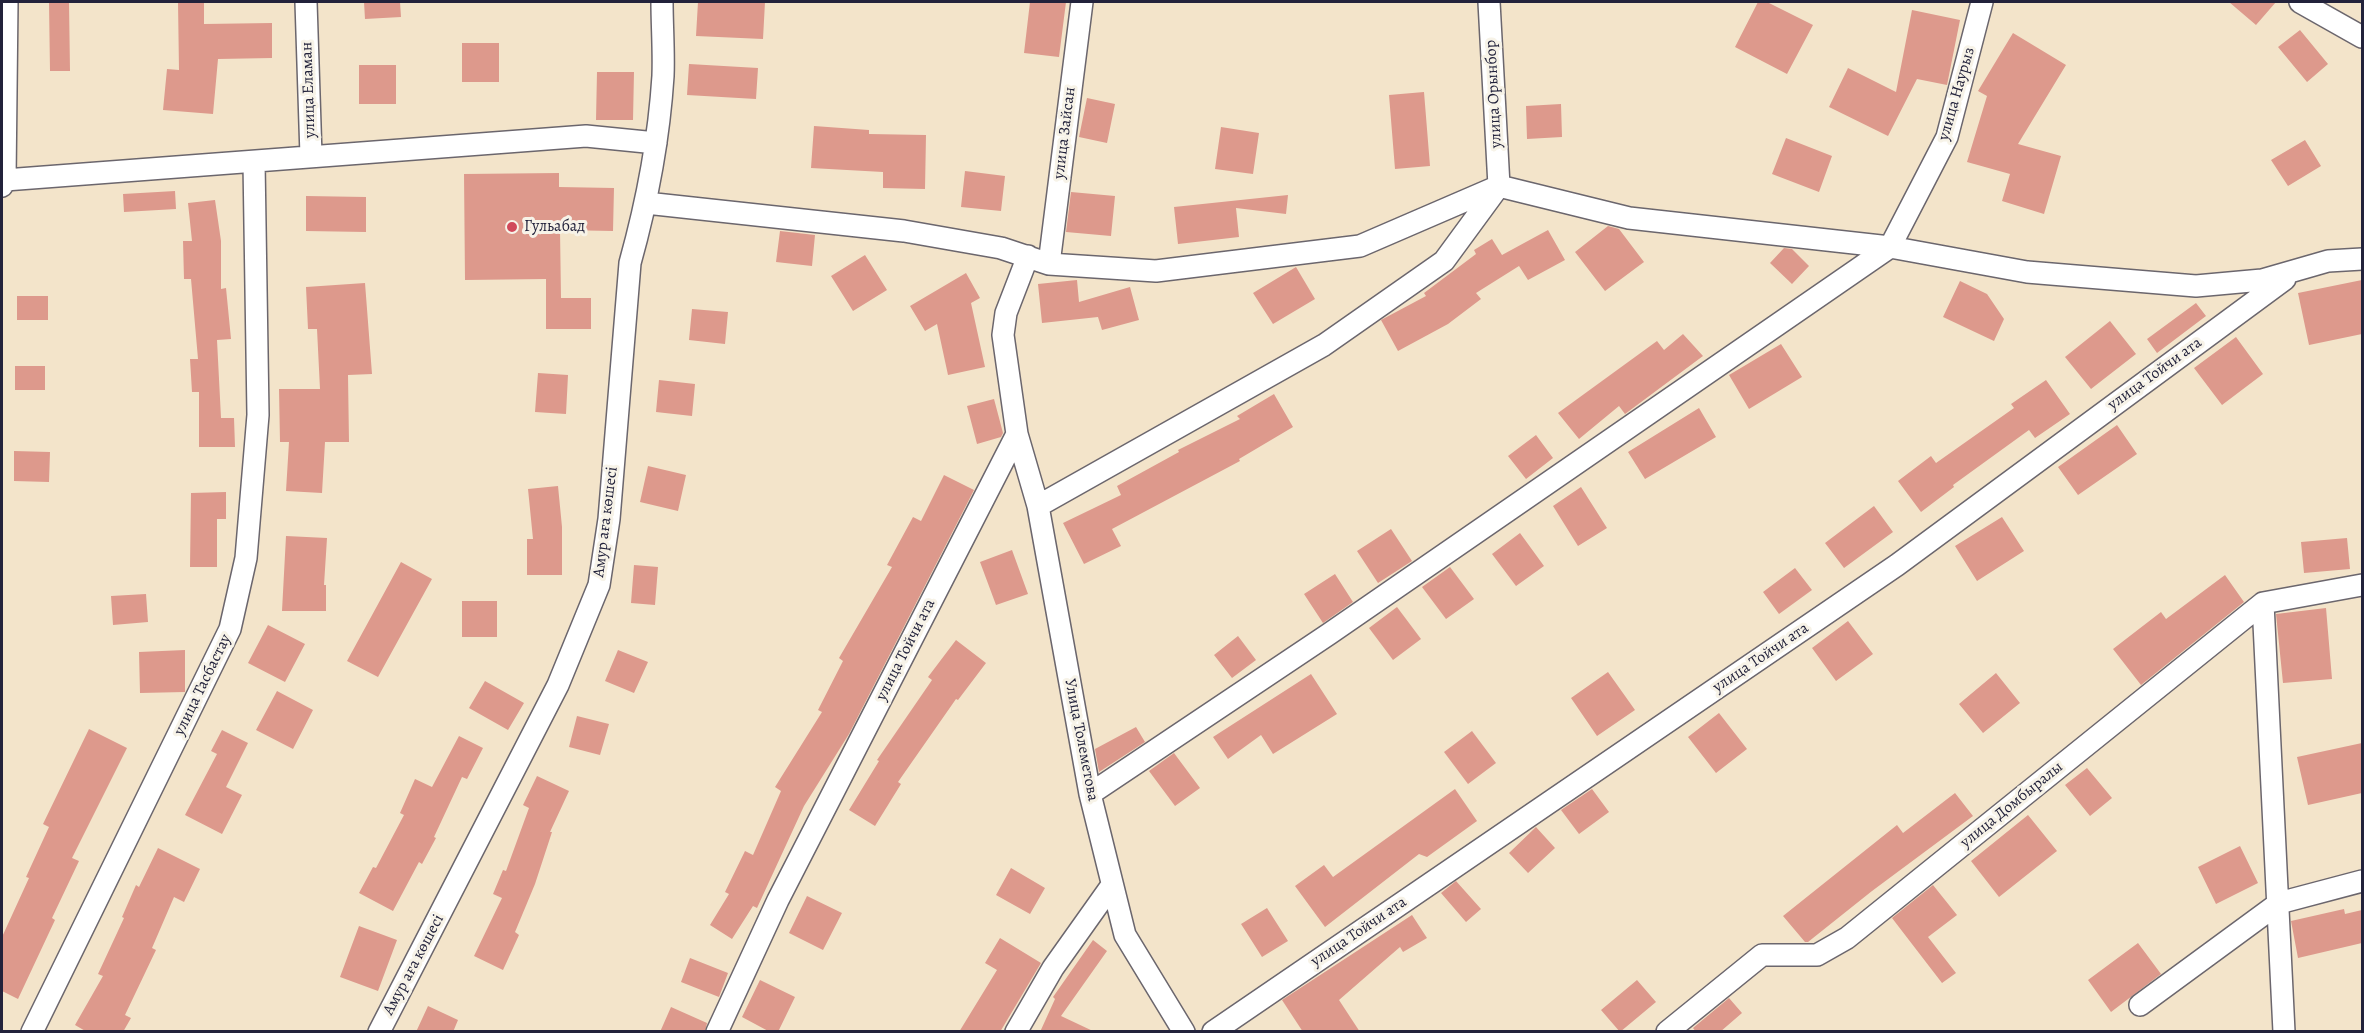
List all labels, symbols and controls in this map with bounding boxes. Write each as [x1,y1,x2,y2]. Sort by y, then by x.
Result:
street label: улица Орынбор [1482,39,1506,149]
street label: улица Еламан [298,42,320,138]
street label: улица Наурыз [1935,45,1979,143]
street label: улица Зайсан [1050,86,1080,180]
place label: Гульабад [524,217,585,237]
marker: Гульабад [505,220,519,234]
street label: улица Тойчи ата [2104,334,2206,414]
street label: Амур аға көшесі [590,466,622,578]
street label: улица Тойчи ата [872,596,940,704]
street label: улица Тойчи ата [1709,619,1813,697]
street label: улица Тасбастау [170,631,236,739]
street label: Улица Толеметова [1060,677,1102,803]
street label: улица Домбыралы [1957,758,2067,852]
street label: улица Тойчи ата [1307,893,1411,971]
street label: Амур аға көшесі [379,911,449,1019]

